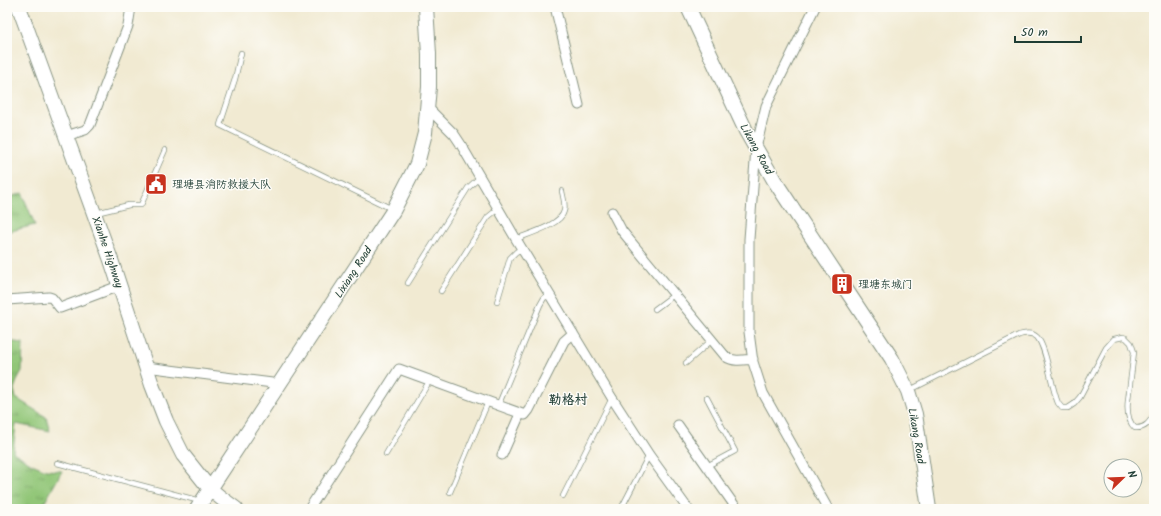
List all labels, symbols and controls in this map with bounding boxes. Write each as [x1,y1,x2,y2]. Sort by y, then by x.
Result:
scale bar [1015,18,1081,44]
text: 50 m [1021,23,1048,42]
street label: Likang Road [735,120,778,179]
public building icon: 理塘县消防救援大队 [143,171,169,197]
place label: 理塘县消防救援大队 [172,176,271,194]
street label: Xianhe Highway [86,214,128,291]
street label: Lixiang Road [330,243,378,302]
building icon: 理塘东城门 [829,271,855,297]
place label: 理塘东城门 [858,276,913,294]
district label: 勒格村 [548,390,588,411]
street label: Likang Road [902,407,930,466]
north arrow [1103,458,1143,498]
text: N [1122,468,1141,481]

